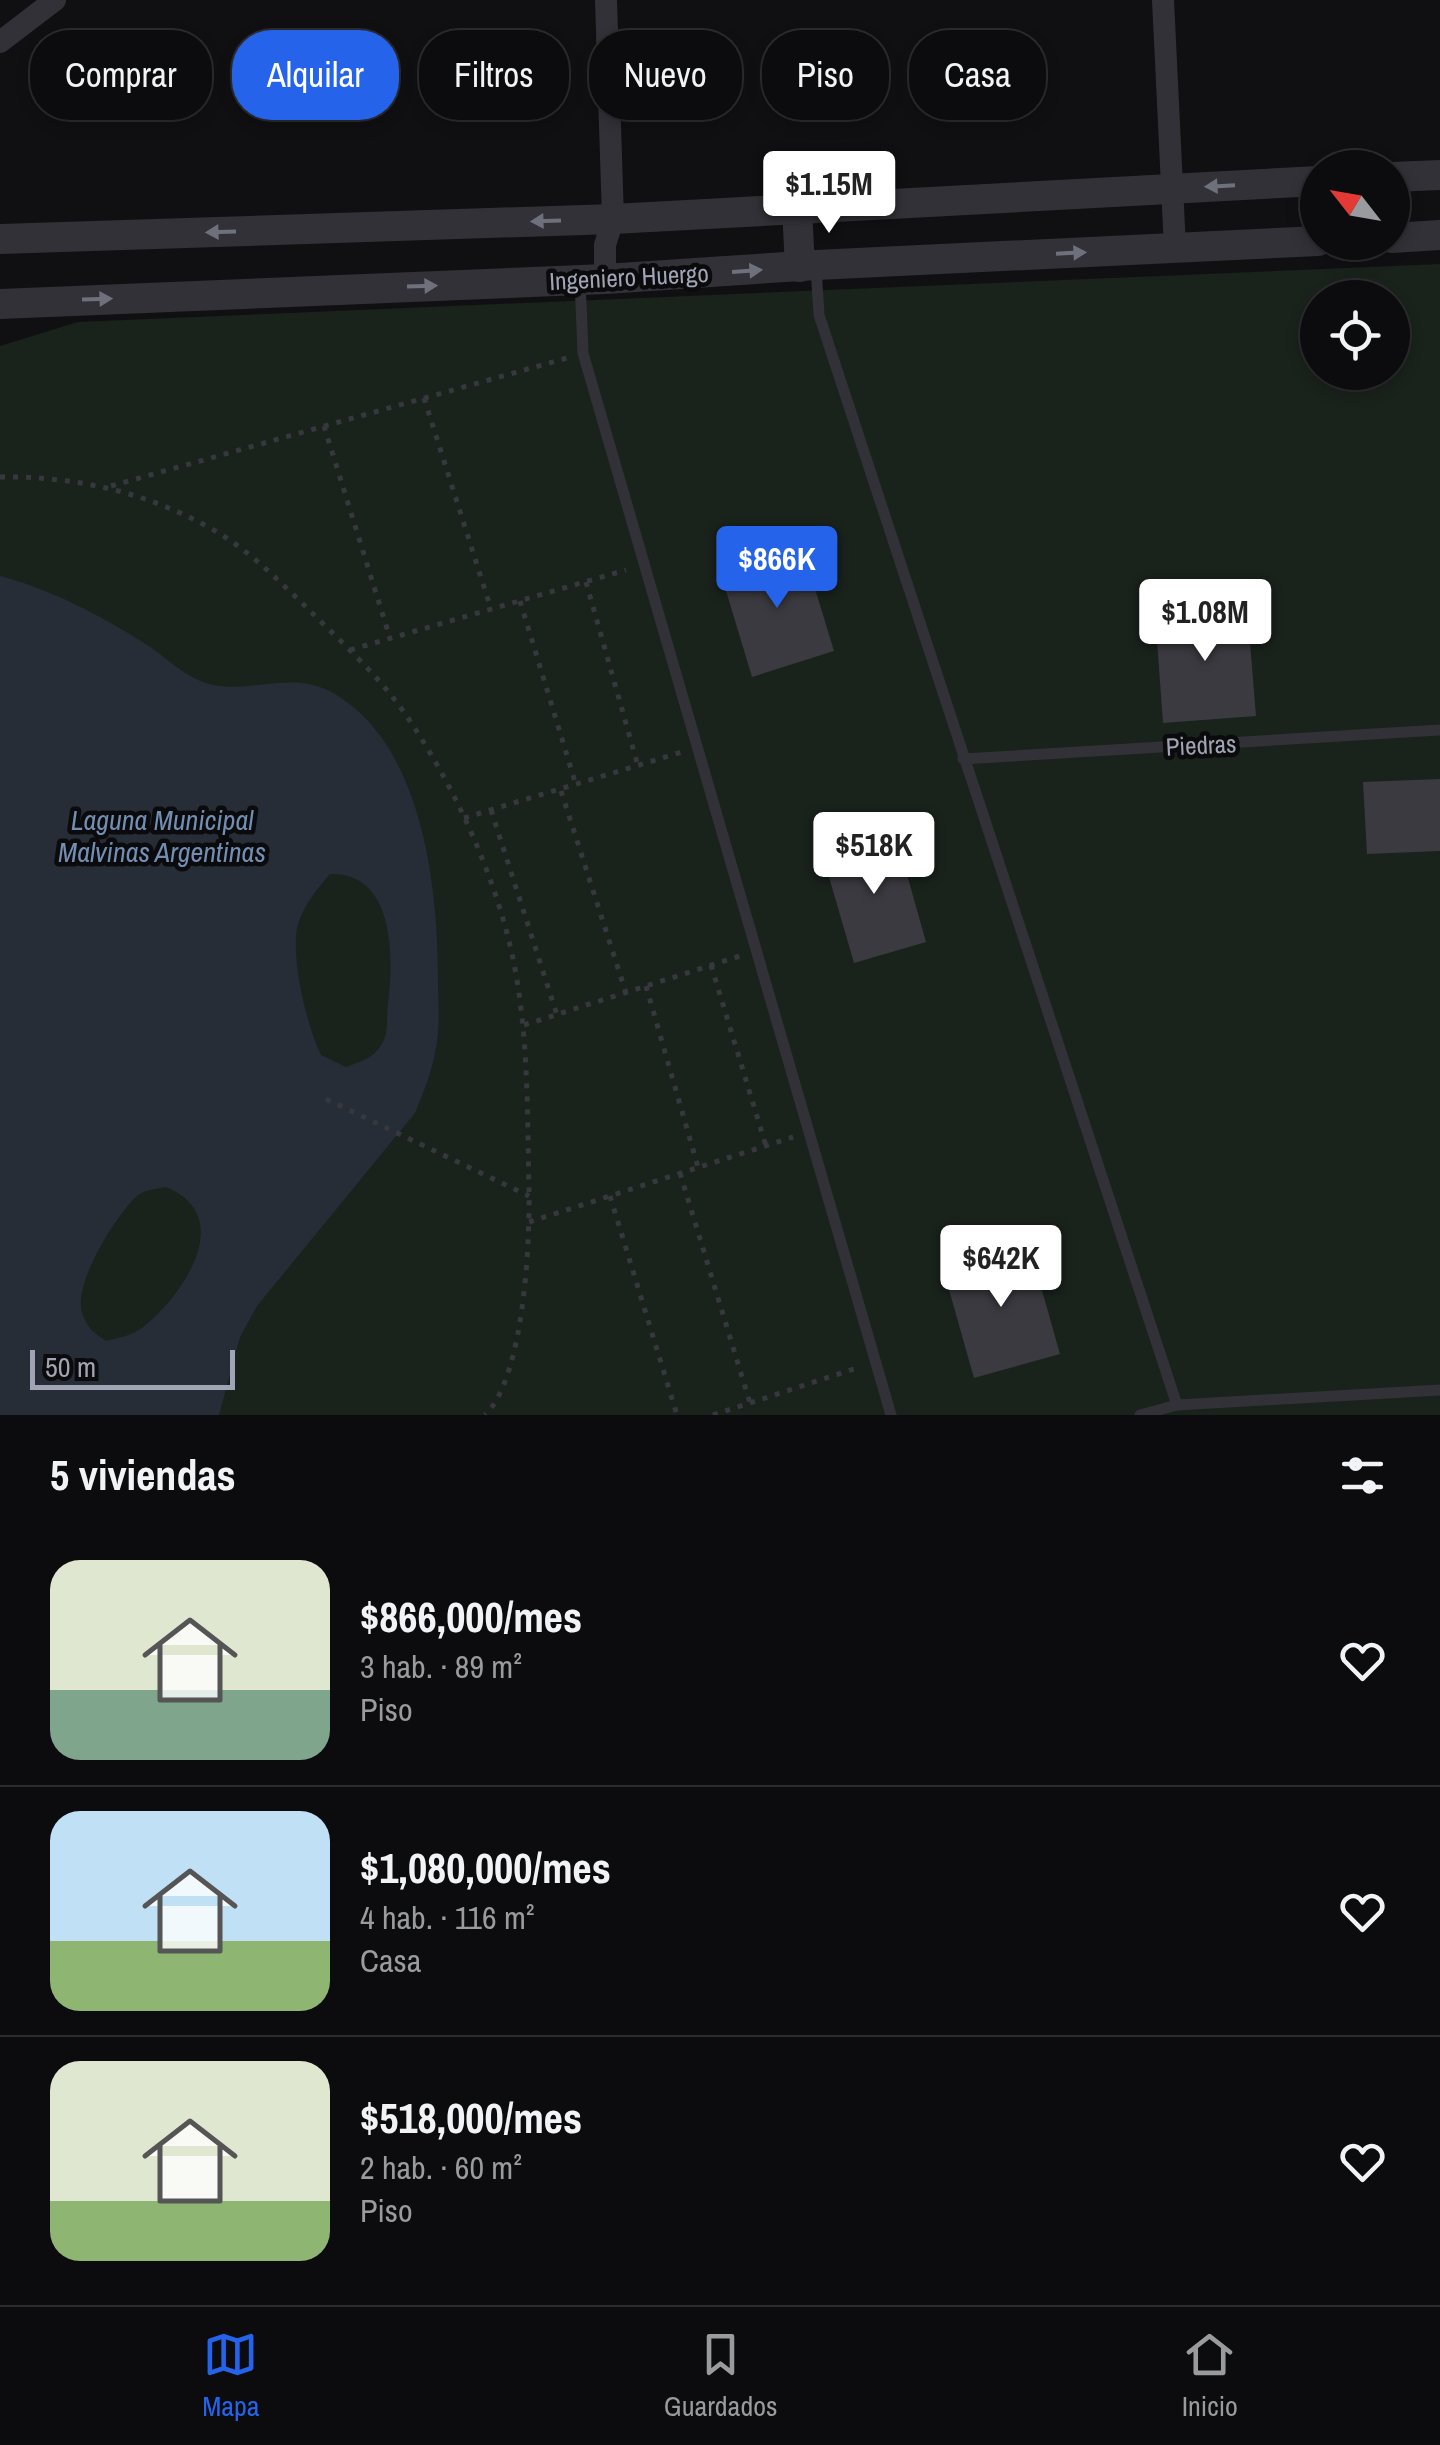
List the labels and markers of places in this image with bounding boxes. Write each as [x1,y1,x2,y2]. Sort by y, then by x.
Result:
pin: $1.15M [748,151,910,236]
pin: $866K [707,526,847,611]
pin: $1.08M [1124,579,1286,664]
pin: $518K [804,812,944,897]
pin: $642K [931,1225,1071,1310]

